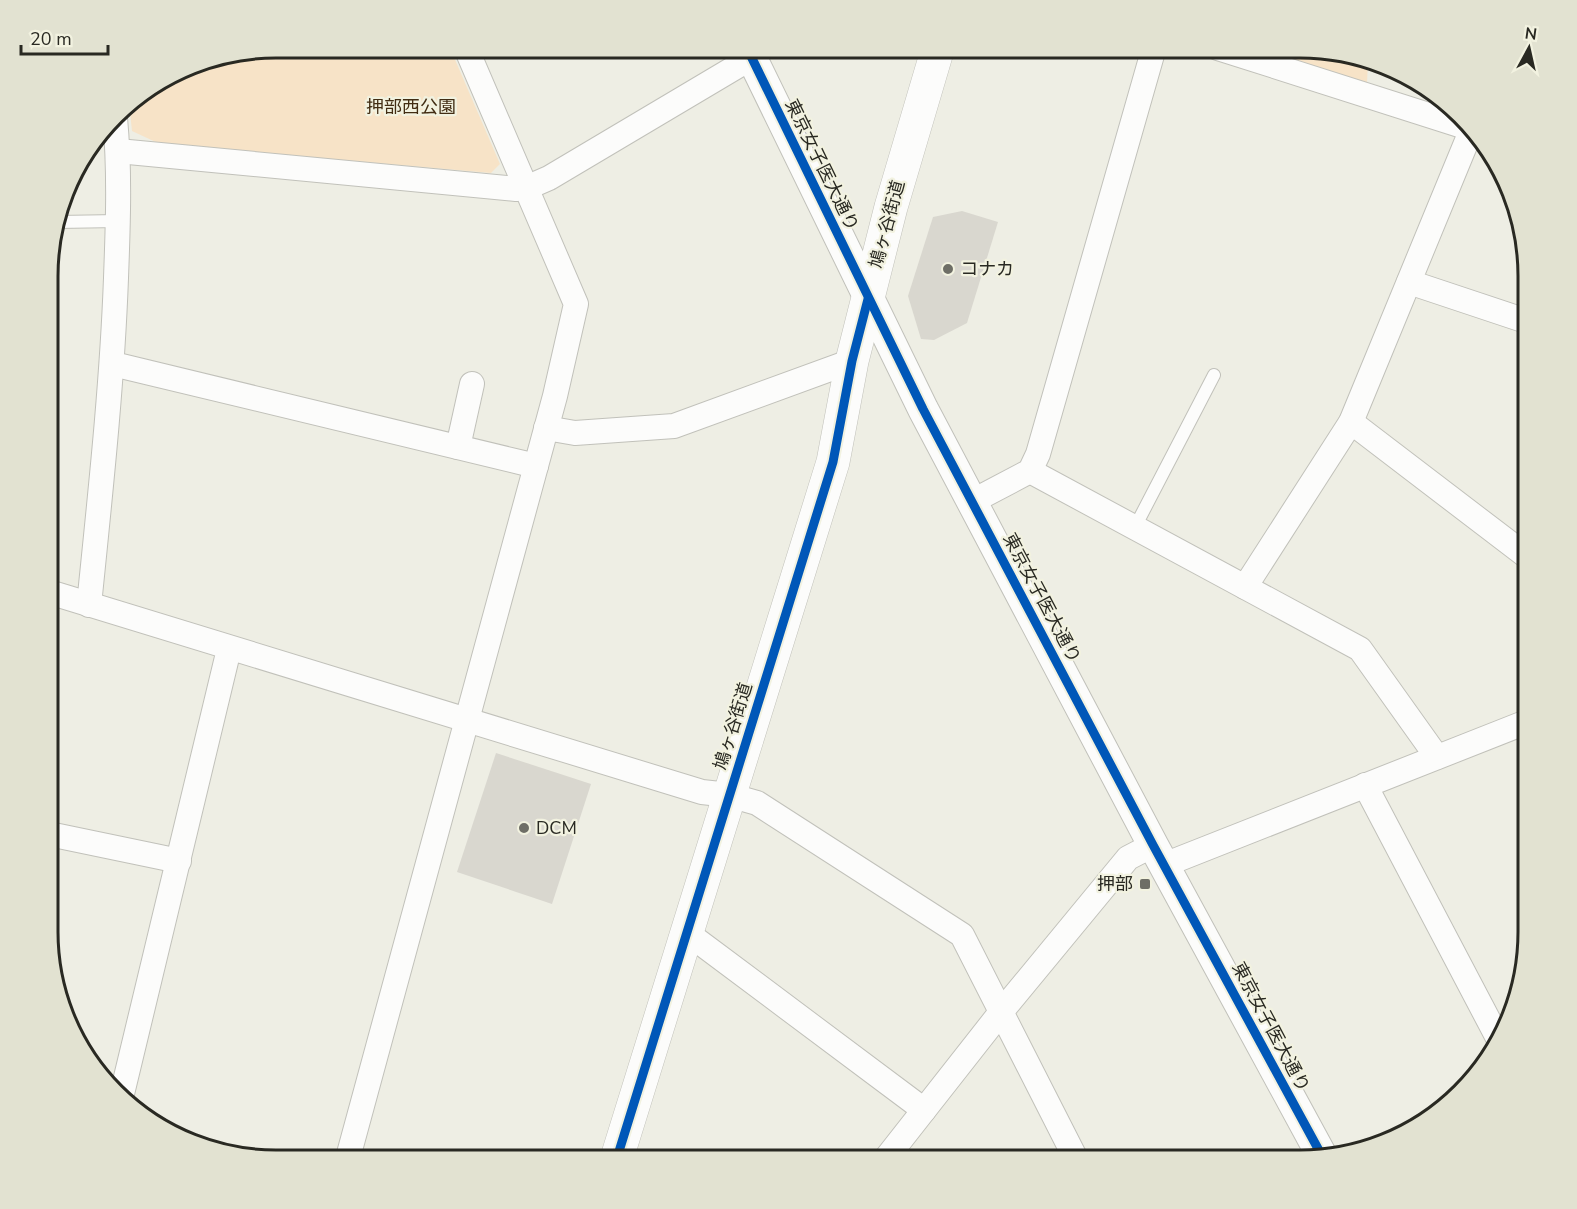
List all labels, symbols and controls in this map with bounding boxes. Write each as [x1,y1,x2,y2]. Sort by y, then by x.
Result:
scale bar [21,18,108,56]
north arrow [1499,18,1559,78]
text: N [1523,22,1538,46]
text: 20 m [30,27,72,51]
park label: 押部西公園 [366,95,456,119]
street label: 東京女子医大通り [780,95,864,235]
street label: 鳩ヶ谷街道 [864,177,910,271]
place label: コナカ [960,257,1014,281]
marker: コナカ [941,262,955,276]
street label: 東京女子医大通り [998,529,1086,667]
street label: 鳩ヶ谷街道 [708,679,758,773]
place label: DCM [536,816,577,840]
marker: DCM [517,821,531,835]
place label: 押部 [1097,872,1133,896]
marker: 押部 [1138,877,1152,891]
street label: 東京女子医大通り [1227,958,1315,1096]

